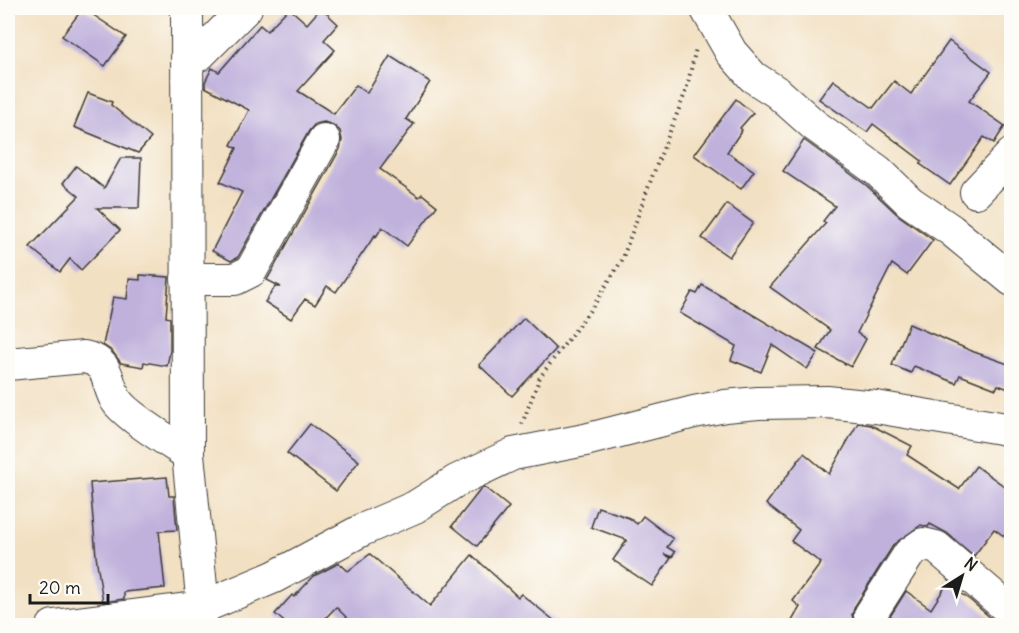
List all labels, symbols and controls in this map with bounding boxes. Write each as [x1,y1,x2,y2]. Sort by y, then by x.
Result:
north arrow [932,546,992,606]
text: N [961,553,981,575]
scale bar [30,567,108,605]
text: 20 m [39,576,81,599]

